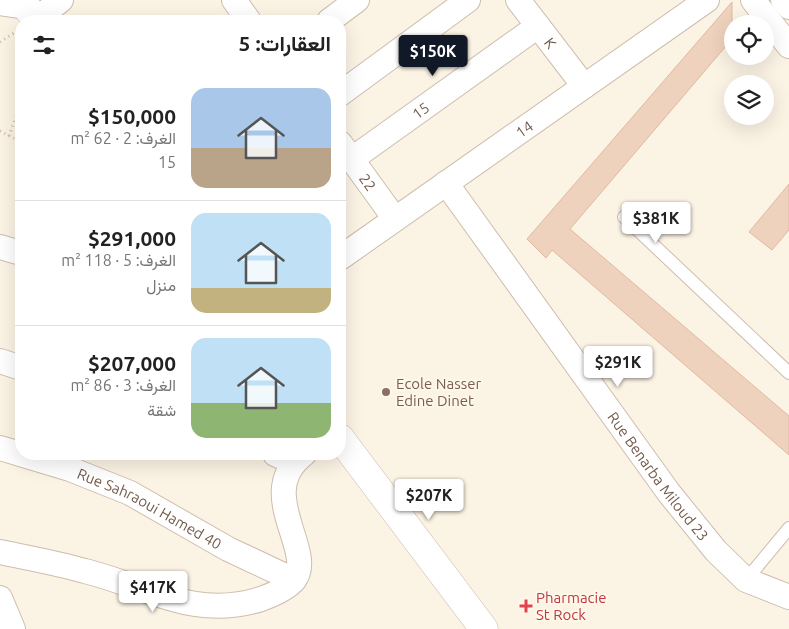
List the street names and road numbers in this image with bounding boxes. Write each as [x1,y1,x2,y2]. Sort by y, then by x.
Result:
street label: K [541,34,560,52]
street label: 15 [408,98,432,122]
street label: 14 [512,117,536,140]
street label: 22 [356,170,380,194]
street label: Rue Benarba Miloud 23 [605,408,712,544]
street label: Rue Sahraoui Hamed 40 [75,464,225,552]

